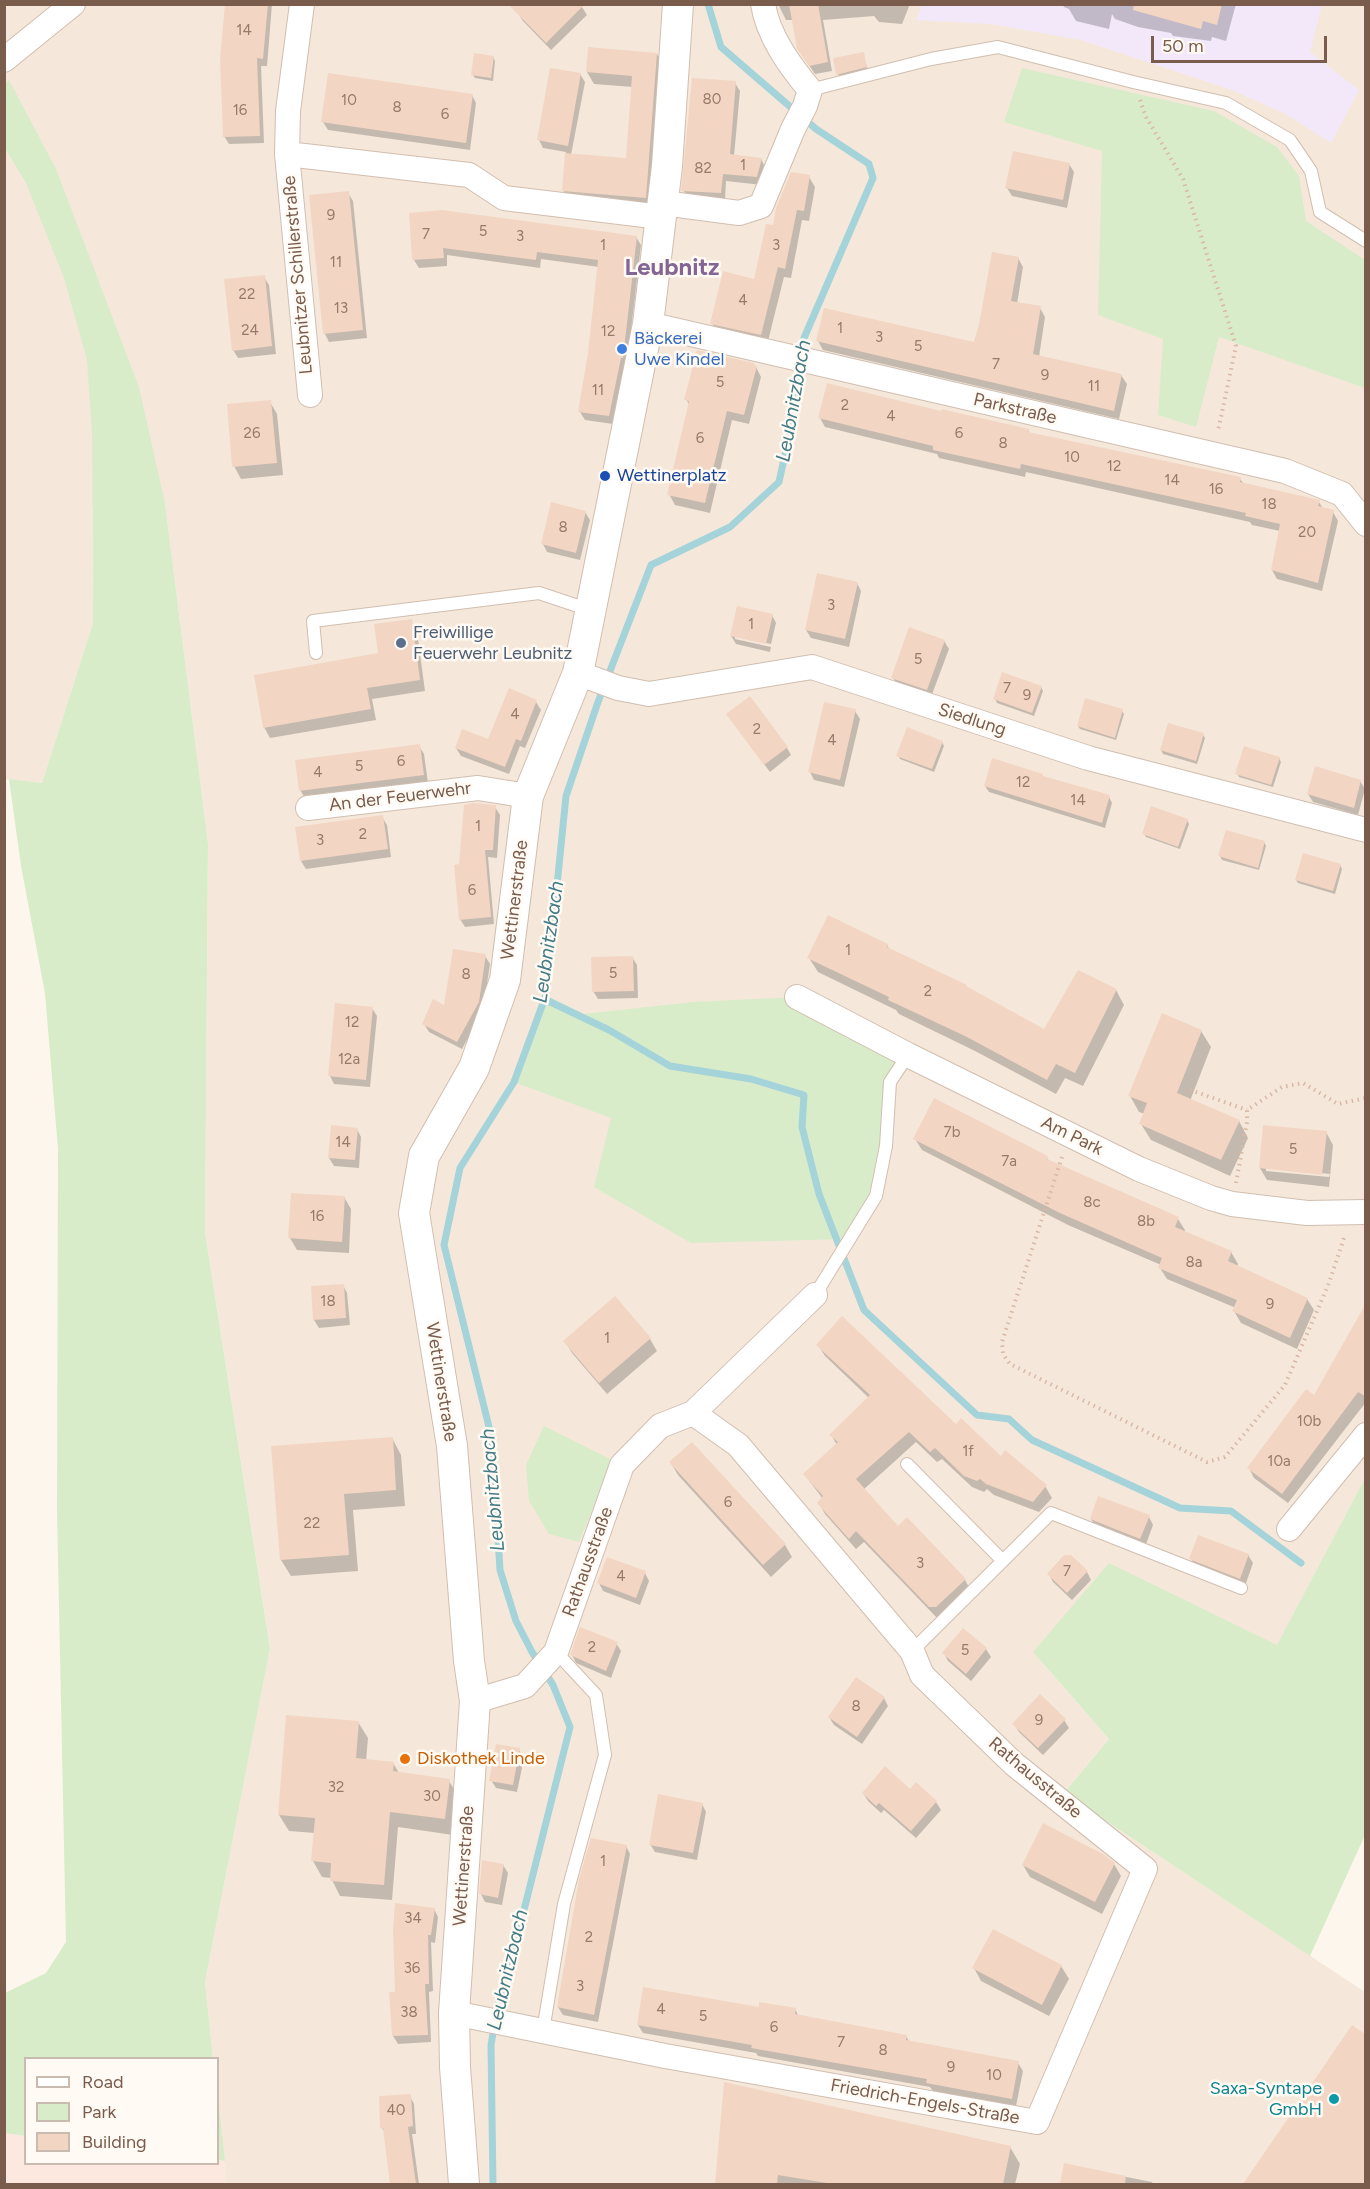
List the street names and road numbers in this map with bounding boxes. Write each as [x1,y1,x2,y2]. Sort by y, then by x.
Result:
street label: Leubnitzer Schillerstraße [279,175,317,375]
street label: Parkstraße [971,389,1059,429]
street label: Siedlung [935,699,1009,741]
street label: An der Feuerwehr [328,778,472,816]
street label: Wettinerstraße [497,839,533,961]
street label: Am Park [1038,1112,1106,1160]
street label: Wettinerstraße [421,1321,461,1443]
street label: Rathausstraße [558,1504,618,1620]
street label: Rathausstraße [984,1733,1086,1823]
street label: Wettinerstraße [449,1805,479,1927]
street label: Friedrich-Engels-Straße [829,2075,1021,2129]

